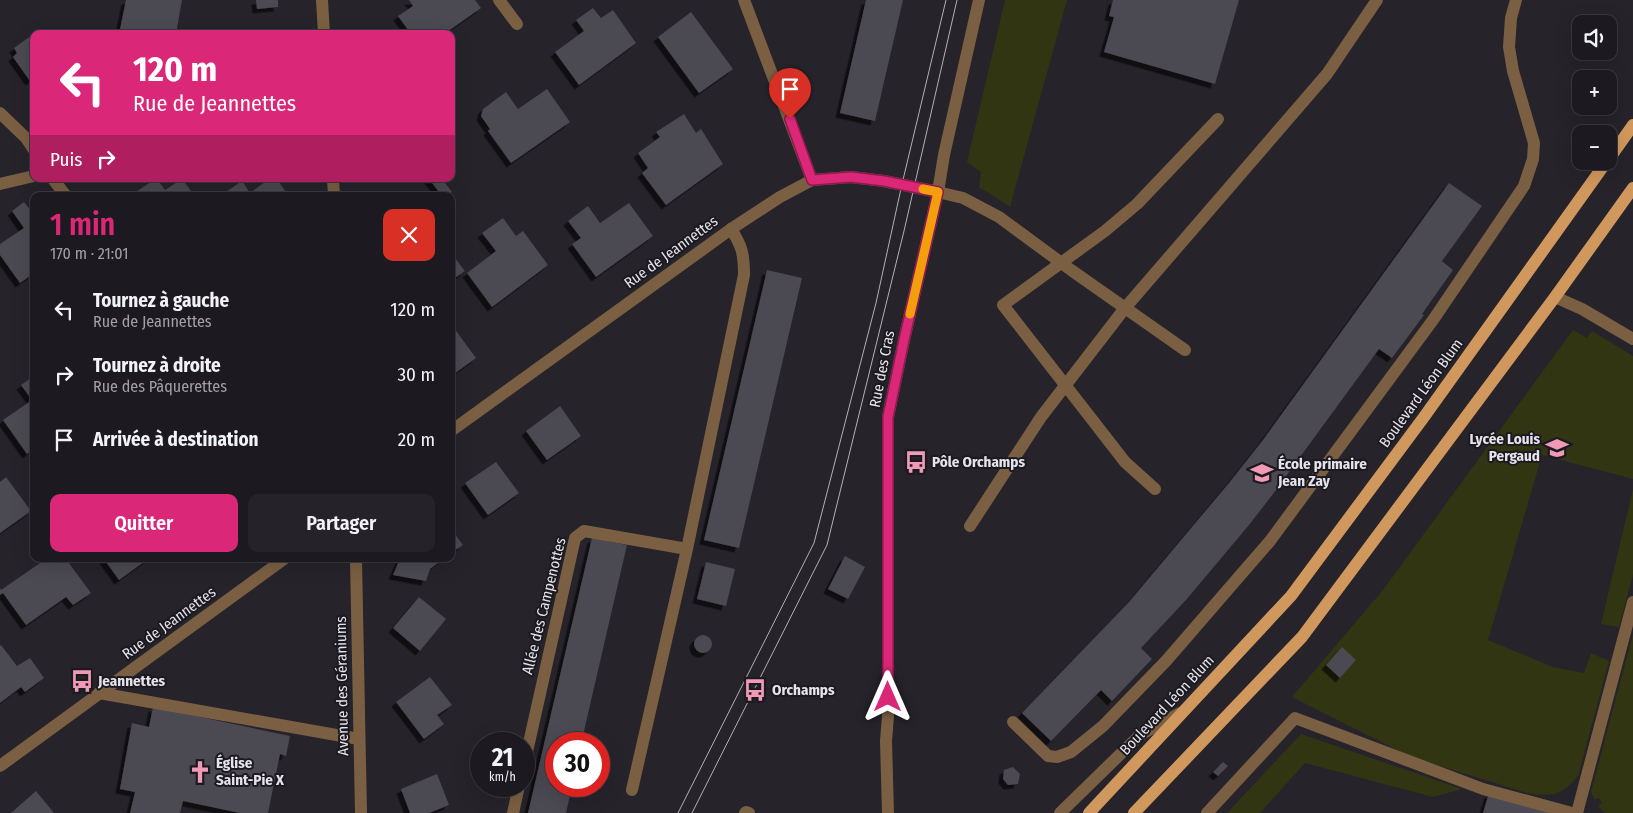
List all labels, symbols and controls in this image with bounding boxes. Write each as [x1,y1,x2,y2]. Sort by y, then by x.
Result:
map controls [1572,15,1617,170]
button: sound [1572,15,1617,60]
text: 120 m [133,48,217,90]
icon: left [50,50,115,115]
pin [769,68,811,119]
button: + [1572,70,1617,115]
icon: arrive [776,75,804,103]
text: Rue de Jeannettes [133,90,296,117]
button: − [1572,125,1617,170]
icon: right [92,145,120,173]
text: Puis [50,148,82,171]
text: 1 min [50,207,115,243]
button: close [383,209,435,261]
street label: Rue de Jeannettes [621,212,721,292]
text: 170 m · 21:01 [50,244,128,263]
text: Tournez à gauche [93,289,229,312]
icon: left [50,296,78,324]
text: 120 m [390,298,435,321]
text: Rue de Jeannettes [93,312,212,331]
street label: Rue des Cras [866,329,898,409]
street label: Boulevard Léon Blum [1376,335,1466,451]
text: Tournez à droite [93,354,221,377]
icon: right [50,361,78,389]
text: 30 m [397,363,435,386]
text: Rue des Pâquerettes [93,377,227,396]
icon: arrive [50,426,78,454]
text: Arrivée à destination [93,428,259,451]
text: 20 m [398,428,435,451]
place label: Lycée Louis Pergaud [1470,430,1540,465]
school or university icon: Lycée Louis Pergaud [1544,435,1570,461]
bus stop icon: Pôle Orchamps [903,449,929,475]
place label: Pôle Orchamps [932,453,1025,471]
place label: École primaire Jean Zay [1277,455,1367,490]
school or university icon: École primaire Jean Zay [1249,460,1275,486]
button: Quitter [50,494,238,552]
button: Partager [248,494,435,552]
street label: Allée des Campenottes [518,536,570,676]
street label: Rue de Jeannettes [119,583,219,663]
street label: Avenue des Géraniums [332,616,352,756]
street label: Boulevard Léon Blum [1116,651,1218,759]
bus stop icon: Jeannettes [69,668,95,694]
position arrow [861,670,913,722]
place label: Jeannettes [97,672,166,690]
bus stop icon: Orchamps [742,677,768,703]
place label: Orchamps [772,681,835,699]
speed limit sign: 30 [545,732,610,797]
text: 21 [492,743,513,773]
place label: Église Saint-Pie X [216,754,285,789]
church icon: Église Saint-Pie X [187,759,213,785]
text: km/h [489,770,516,784]

